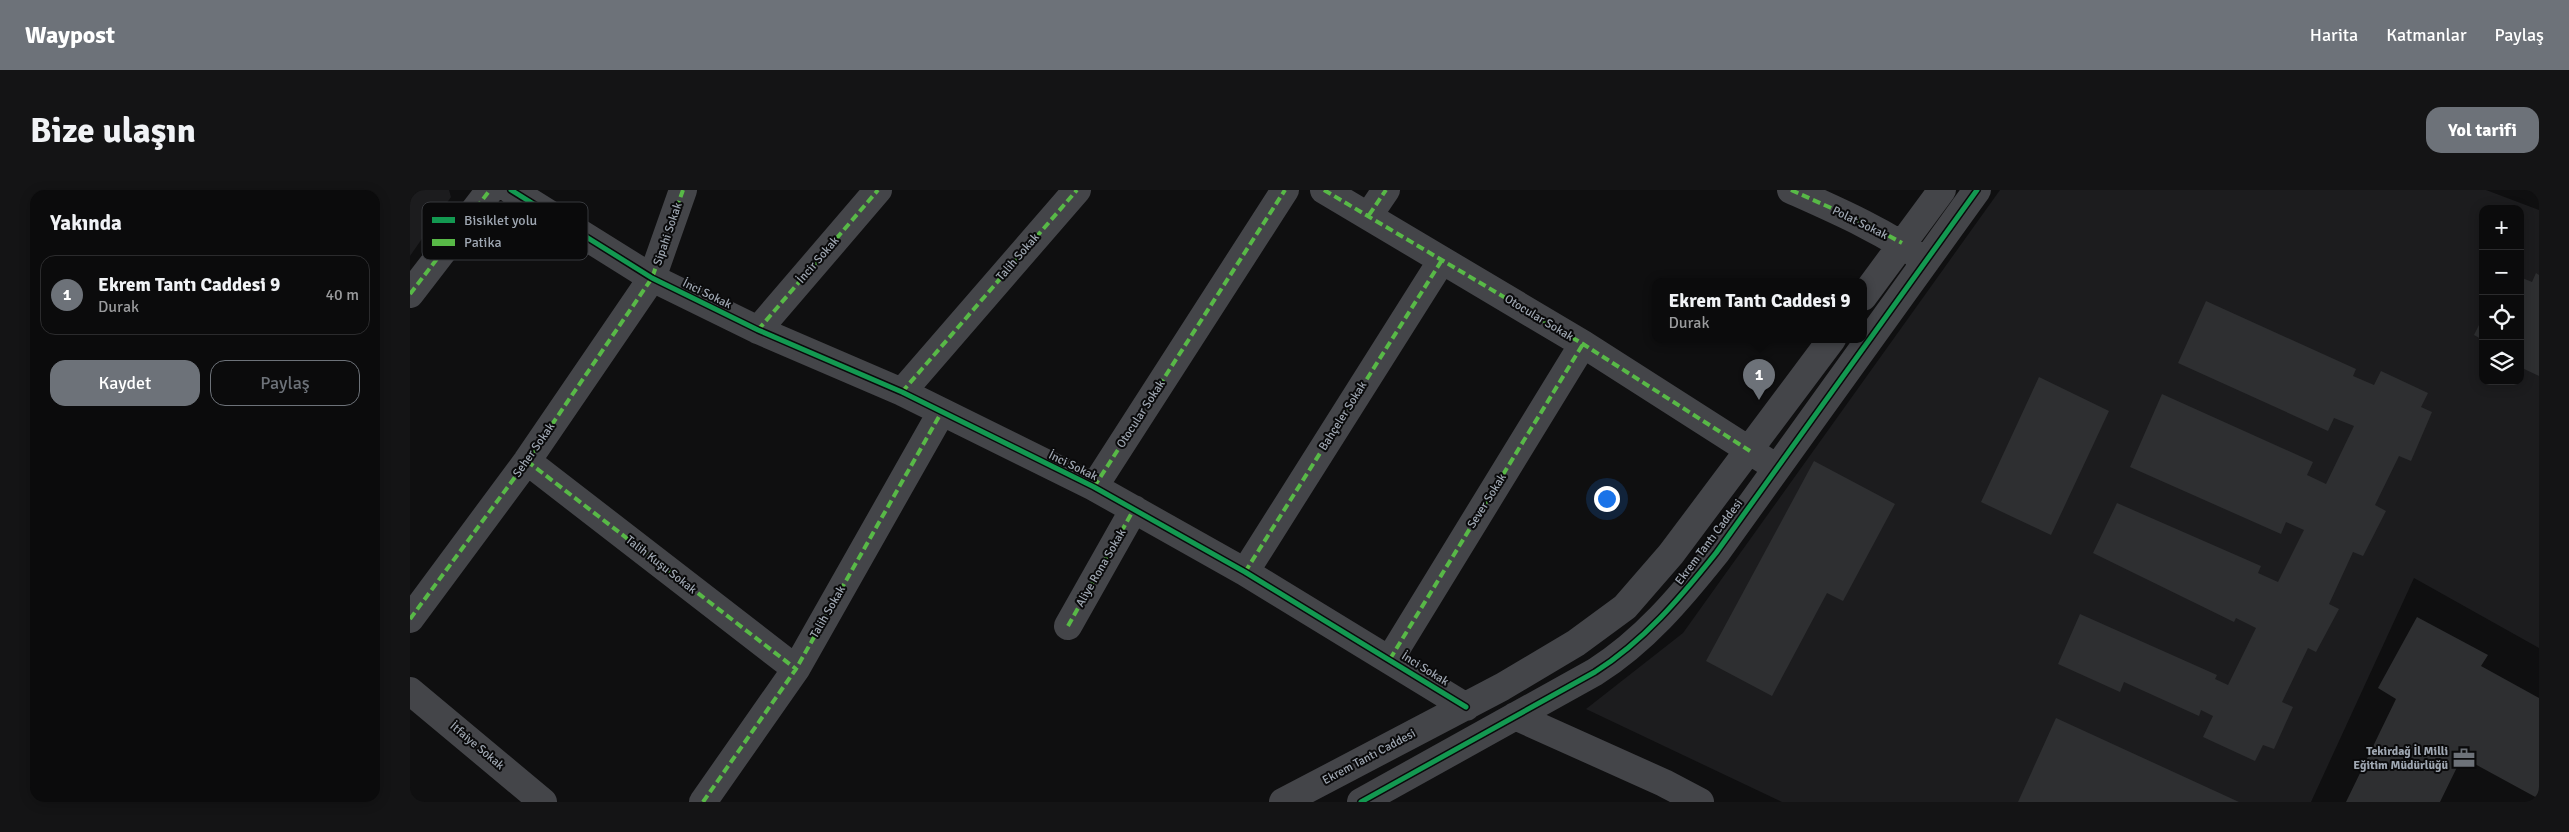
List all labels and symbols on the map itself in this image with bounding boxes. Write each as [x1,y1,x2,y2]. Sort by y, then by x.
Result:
street label: Sipahi Sokak [650,200,686,268]
legend [422,202,588,260]
street label: Polat Sokak [1830,203,1890,243]
text: Bisiklet yolu [464,212,537,229]
street label: Talih Sokak [993,230,1043,284]
street label: İncir Sokak [794,233,842,287]
text: Patika [464,234,502,251]
street label: İnci Sokak [680,276,734,312]
street label: Otocular Sokak [1502,291,1576,345]
pin: 1 [1743,359,1775,400]
street label: Otocular Sokak [1113,377,1169,451]
street label: Bahçeler Sokak [1316,379,1370,453]
street label: Seher Sokak [510,420,558,480]
street label: İnci Sokak [1046,448,1100,484]
street label: Sever Sokak [1464,471,1510,531]
your location [1594,486,1620,512]
street label: Ekrem Tantı Caddesi [1672,496,1746,588]
street label: Aliye Rona Sokak [1073,526,1129,610]
street label: Talih Kuşu Sokak [623,533,699,597]
street label: Talih Sokak [807,583,849,641]
street label: İnci Sokak [1399,649,1451,689]
street label: İtfaiye Sokak [447,719,507,773]
street label: Ekrem Tantı Caddesi [1320,726,1418,788]
place label: Tekirdağ İl Milli Eğitim Müdürlüğü [2353,744,2448,773]
office icon: Tekirdağ İl Milli Eğitim Müdürlüğü [2451,745,2477,771]

